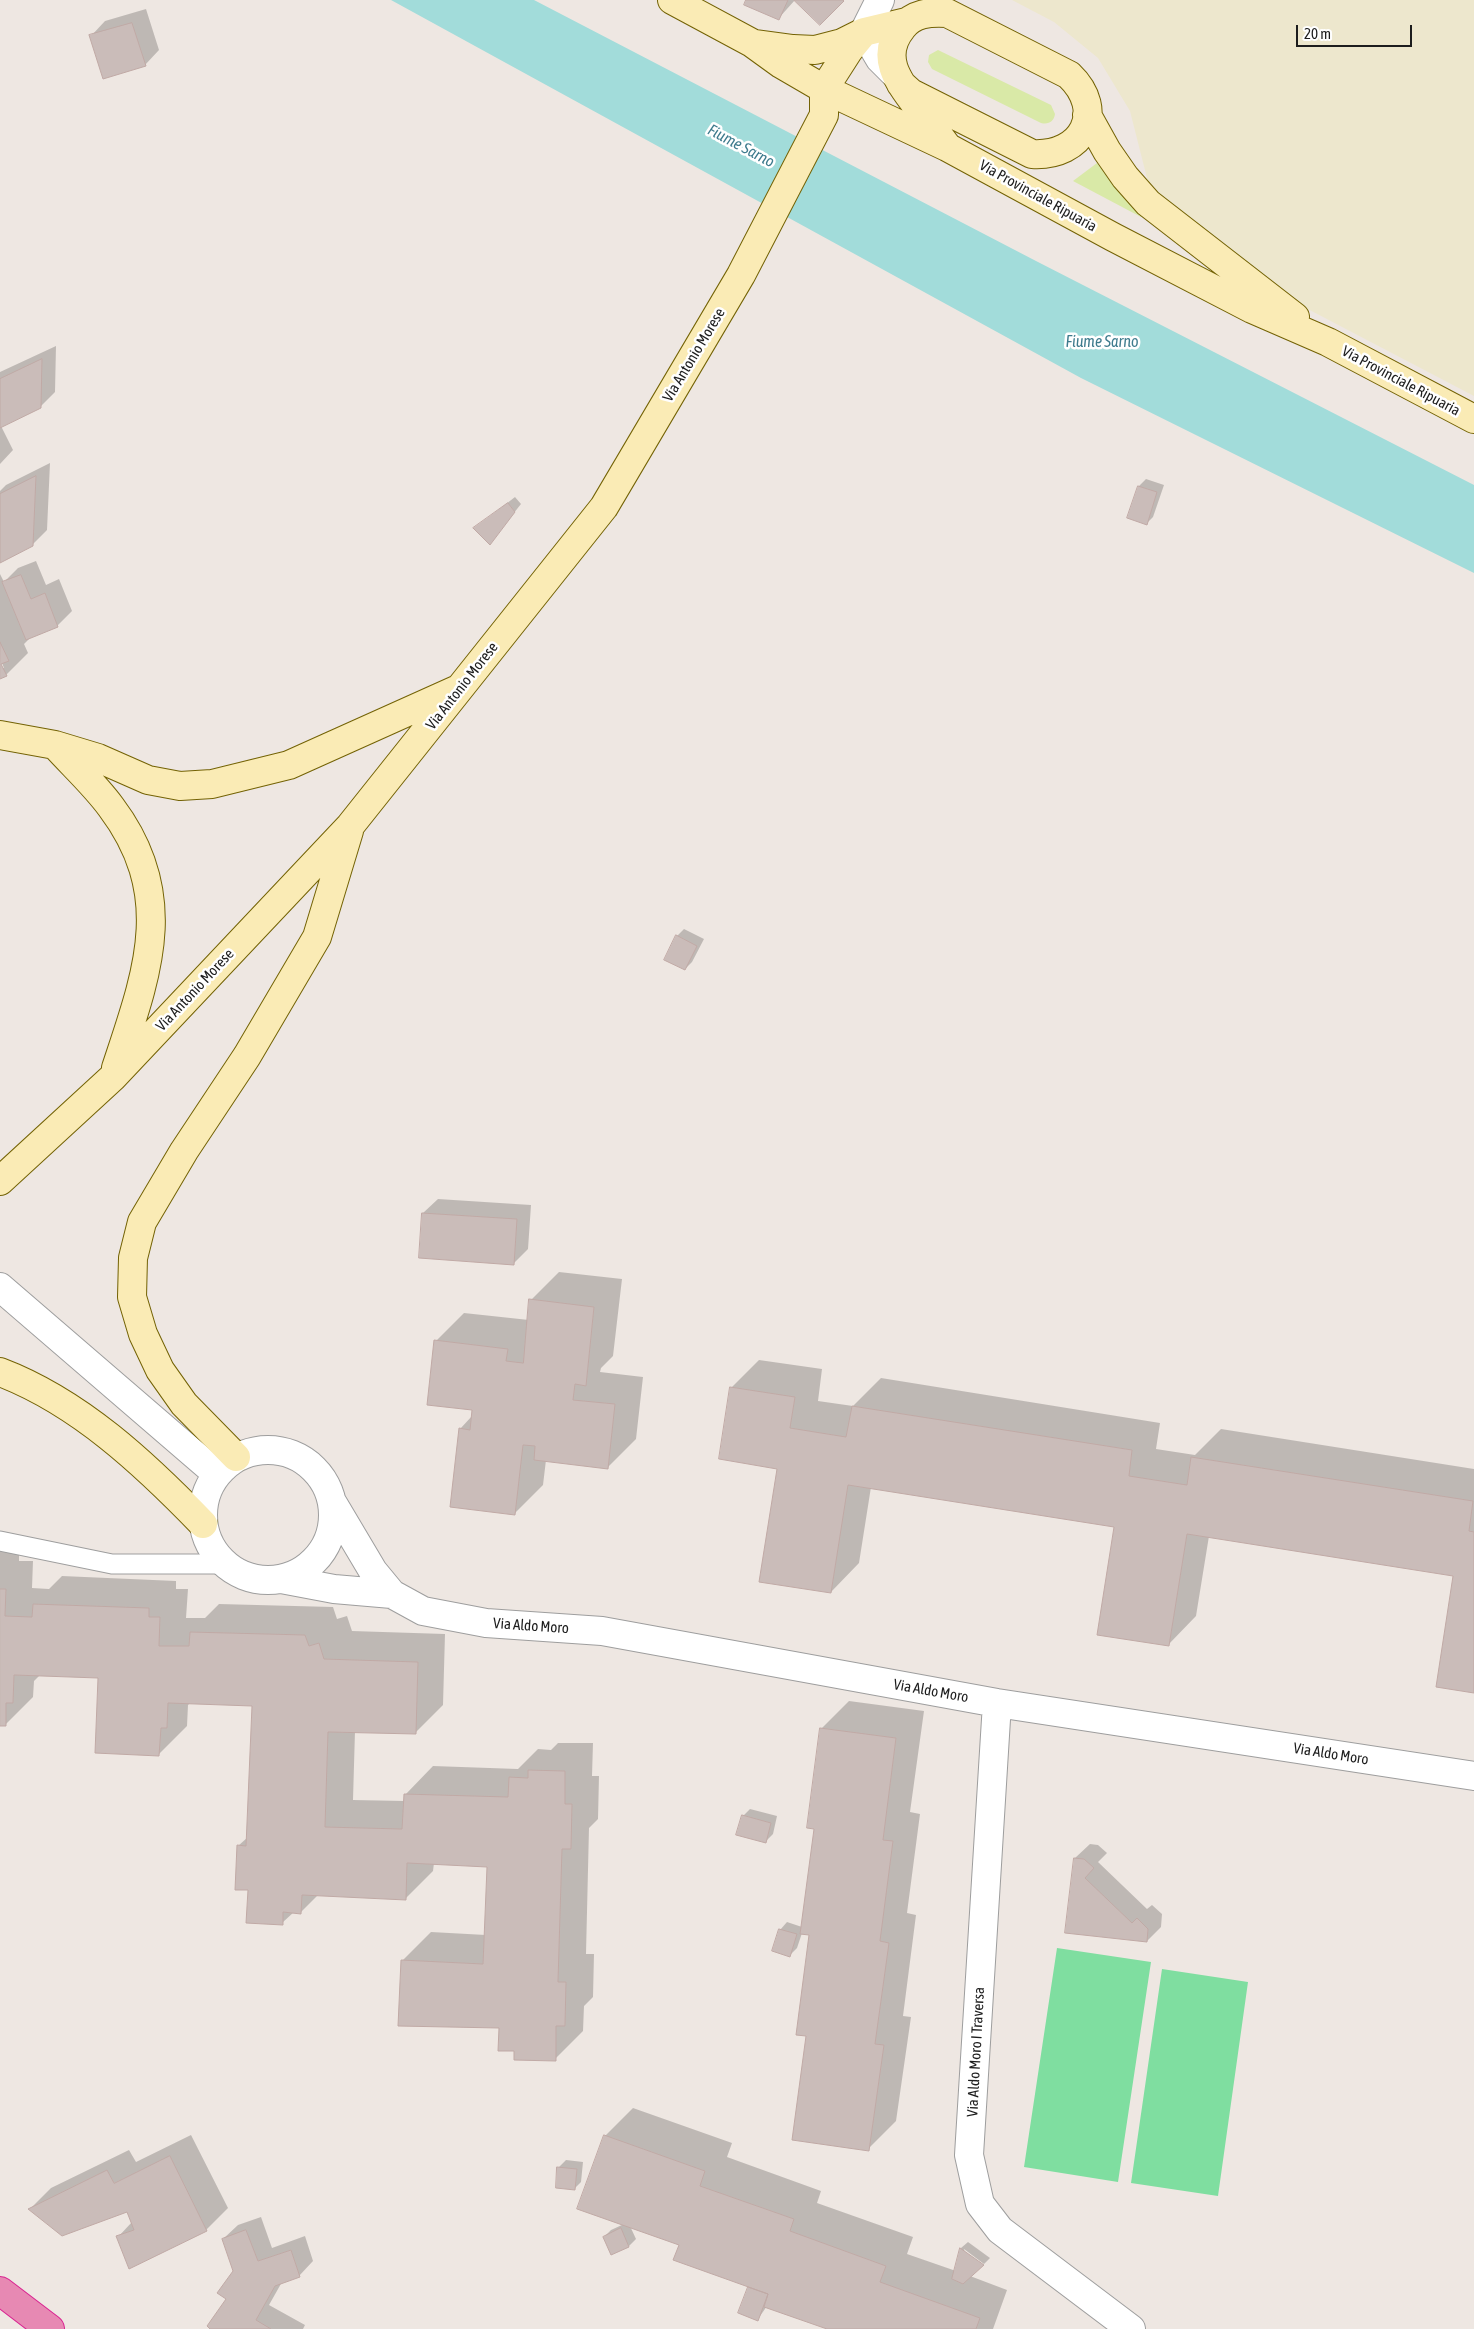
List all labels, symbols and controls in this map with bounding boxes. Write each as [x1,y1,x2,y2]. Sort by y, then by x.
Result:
scale bar [1299,15,1415,47]
text: 20 m [1304,25,1331,42]
water label: Fiume Sarno [704,120,778,172]
street label: Via Provinciale Ripuaria [976,156,1100,236]
street label: Via Antonio Morese [659,305,729,405]
water label: Fiume Sarno [1066,332,1138,352]
street label: Via Provinciale Ripuaria [1339,342,1463,420]
street label: Via Antonio Morese [422,639,502,733]
street label: Via Antonio Morese [152,945,238,1035]
street label: Via Aldo Moro [493,1614,569,1638]
street label: Via Aldo Moro [892,1676,970,1706]
street label: Via Aldo Moro [1292,1739,1370,1769]
street label: Via Aldo Moro I Traversa [964,1987,988,2117]

